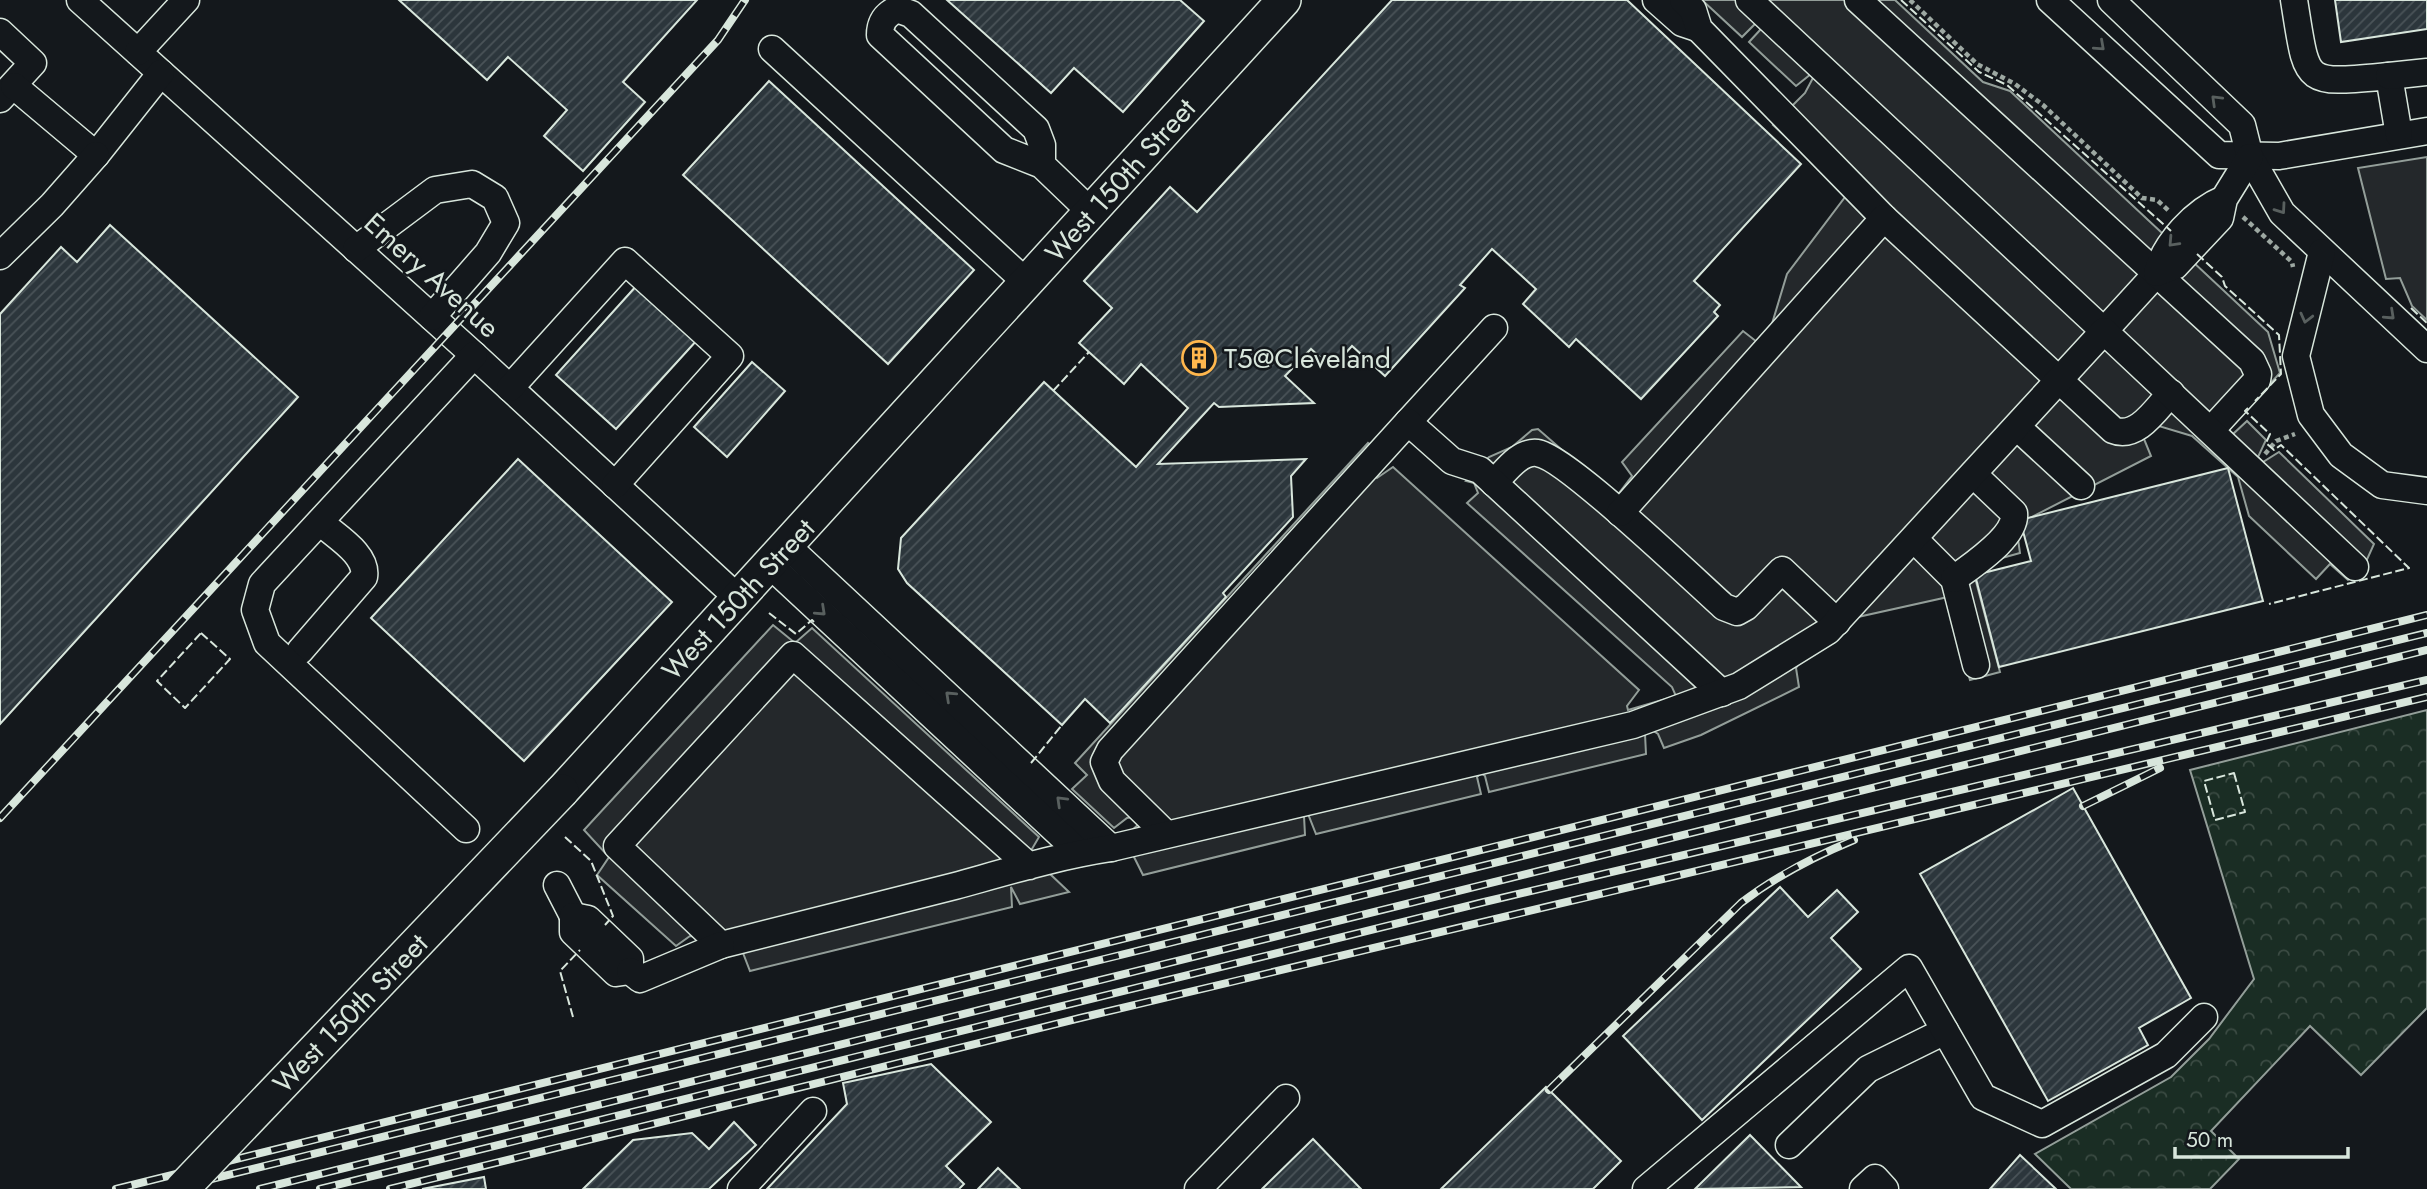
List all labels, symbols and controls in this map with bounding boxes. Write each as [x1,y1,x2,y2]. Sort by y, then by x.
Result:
one-way arrow [2092,38,2105,51]
street label: West 150th Street [1036,89,1205,271]
one-way arrow [2211,96,2224,109]
one-way arrow [2272,201,2285,214]
street label: Emery Avenue [355,203,509,347]
one-way arrow [2169,234,2181,247]
one-way arrow [2382,307,2395,319]
one-way arrow [2300,312,2314,324]
place label: T5@Cleveland [1224,338,1391,379]
building icon: T5@Cleveland [1180,339,1218,377]
street label: West 150th Street [652,509,825,689]
one-way arrow [813,603,826,615]
one-way arrow [945,692,958,705]
one-way arrow [1057,797,1070,810]
street label: West 150th Street [263,924,438,1102]
scale bar [2175,1116,2348,1160]
text: 50 m [2186,1125,2233,1155]

